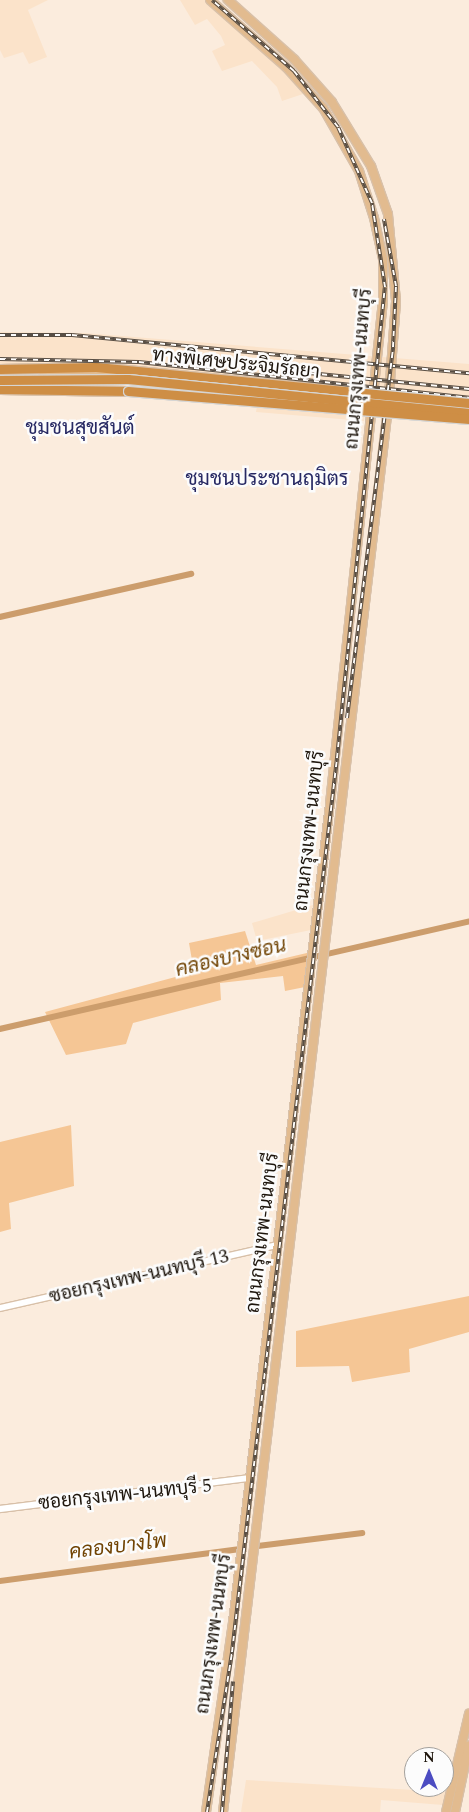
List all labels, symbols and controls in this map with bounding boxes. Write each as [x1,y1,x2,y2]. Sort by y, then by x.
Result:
street label: ถนนกรุงเทพ-นนทบุรี [341,288,377,450]
street label: ทางพิเศษประจิมรัถยา [151,344,321,384]
district label: ชุมชนสุขสันต์ [25,416,135,440]
district label: ชุมชนประชานฤมิตร [186,467,348,491]
street label: ถนนกรุงเทพ-นนทบุรี [290,750,330,912]
water label: คลองบางซ่อน [173,934,289,982]
street label: ถนนกรุงเทพ-นนทบุรี [242,1152,284,1314]
street label: ซอยกรุงเทพ-นนทบุรี 13 [47,1245,231,1309]
street label: ซอยกรุงเทพ-นนทบุรี 5 [37,1475,213,1515]
water label: คลองบางโพ [68,1529,168,1565]
street label: ถนนกรุงเทพ-นนทบุรี [191,1553,237,1715]
north arrow [404,1747,454,1797]
text: N [423,1747,435,1768]

